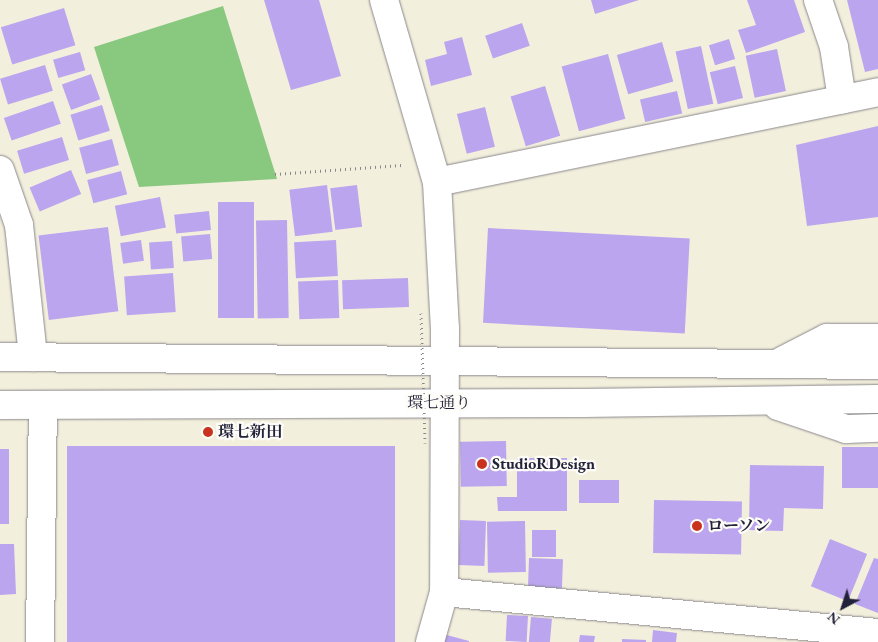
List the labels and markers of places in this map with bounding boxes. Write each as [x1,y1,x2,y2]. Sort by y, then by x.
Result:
place label: 環七新田 [218,422,282,442]
marker: 環七新田 [202,426,214,438]
place label: StudioRDesign [492,454,595,474]
marker: StudioRDesign [476,458,488,470]
place label: ローソン [707,516,771,536]
marker: ローソン [691,520,703,532]

